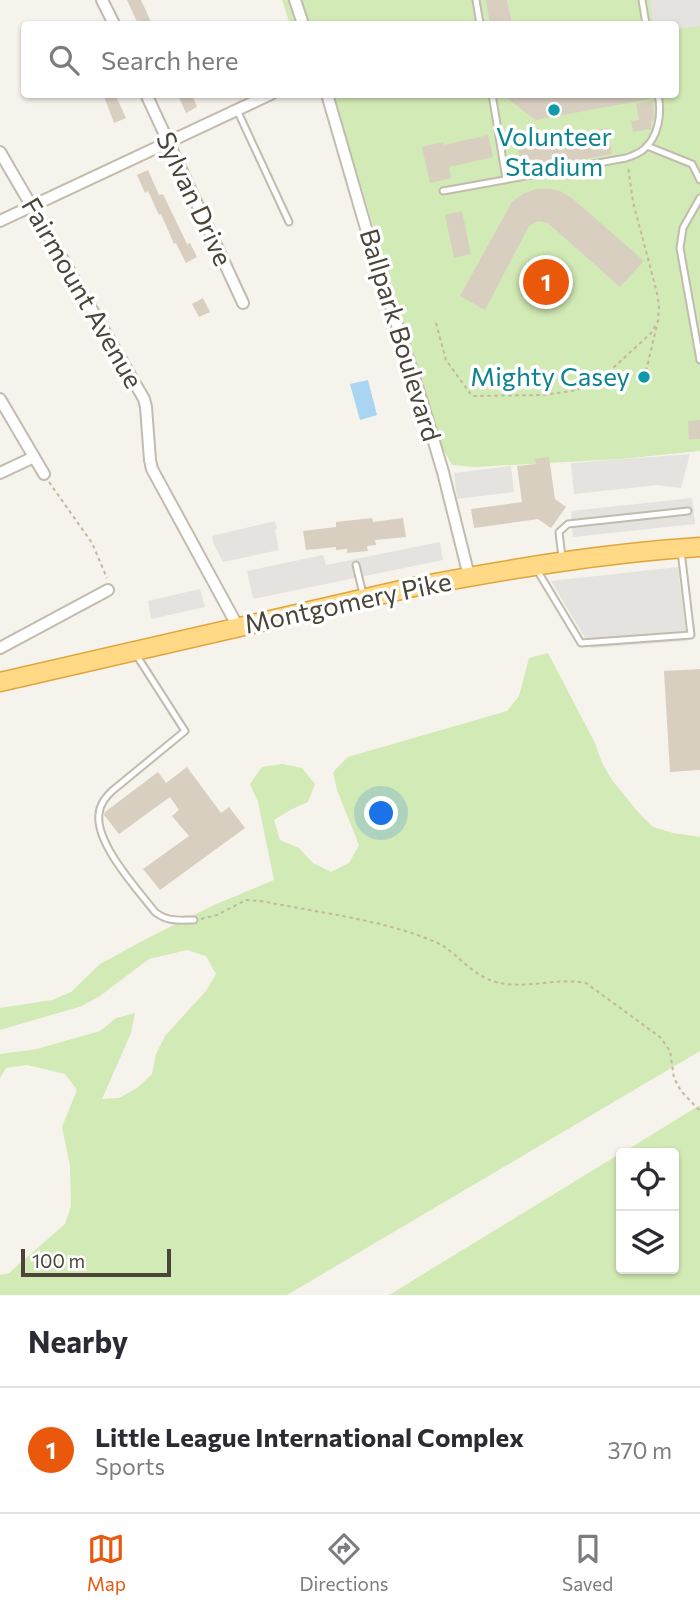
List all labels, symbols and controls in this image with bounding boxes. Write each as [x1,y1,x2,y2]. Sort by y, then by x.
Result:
search box [21,21,679,98]
icon: search [45,41,83,79]
text: Search here [101,44,239,75]
marker: Volunteer Stadium [546,102,562,118]
place label: Volunteer Stadium [496,120,612,181]
street label: Sylvan Drive [151,127,240,270]
street label: Fairmount Avenue [16,191,150,393]
street label: Ballpark Boulevard [354,225,448,445]
pin: 1 [523,256,569,308]
place label: Mighty Casey [470,360,630,391]
marker: Mighty Casey [636,369,652,385]
street label: Montgomery Pike [241,564,454,639]
your location [364,796,398,830]
map controls [616,1148,679,1274]
button: locate [616,1148,679,1211]
button: layers [616,1211,679,1274]
scale bar [21,1246,172,1278]
text: 100 m [32,1249,85,1272]
text: Nearby [28,1322,128,1359]
text: Little League International Complex [95,1421,524,1452]
text: 1 [46,1436,56,1464]
text: 370 m [607,1436,672,1464]
text: Sports [95,1452,165,1480]
tab: Map [87,1530,126,1595]
tab: Directions [299,1530,389,1595]
tab: Saved [562,1530,613,1595]

